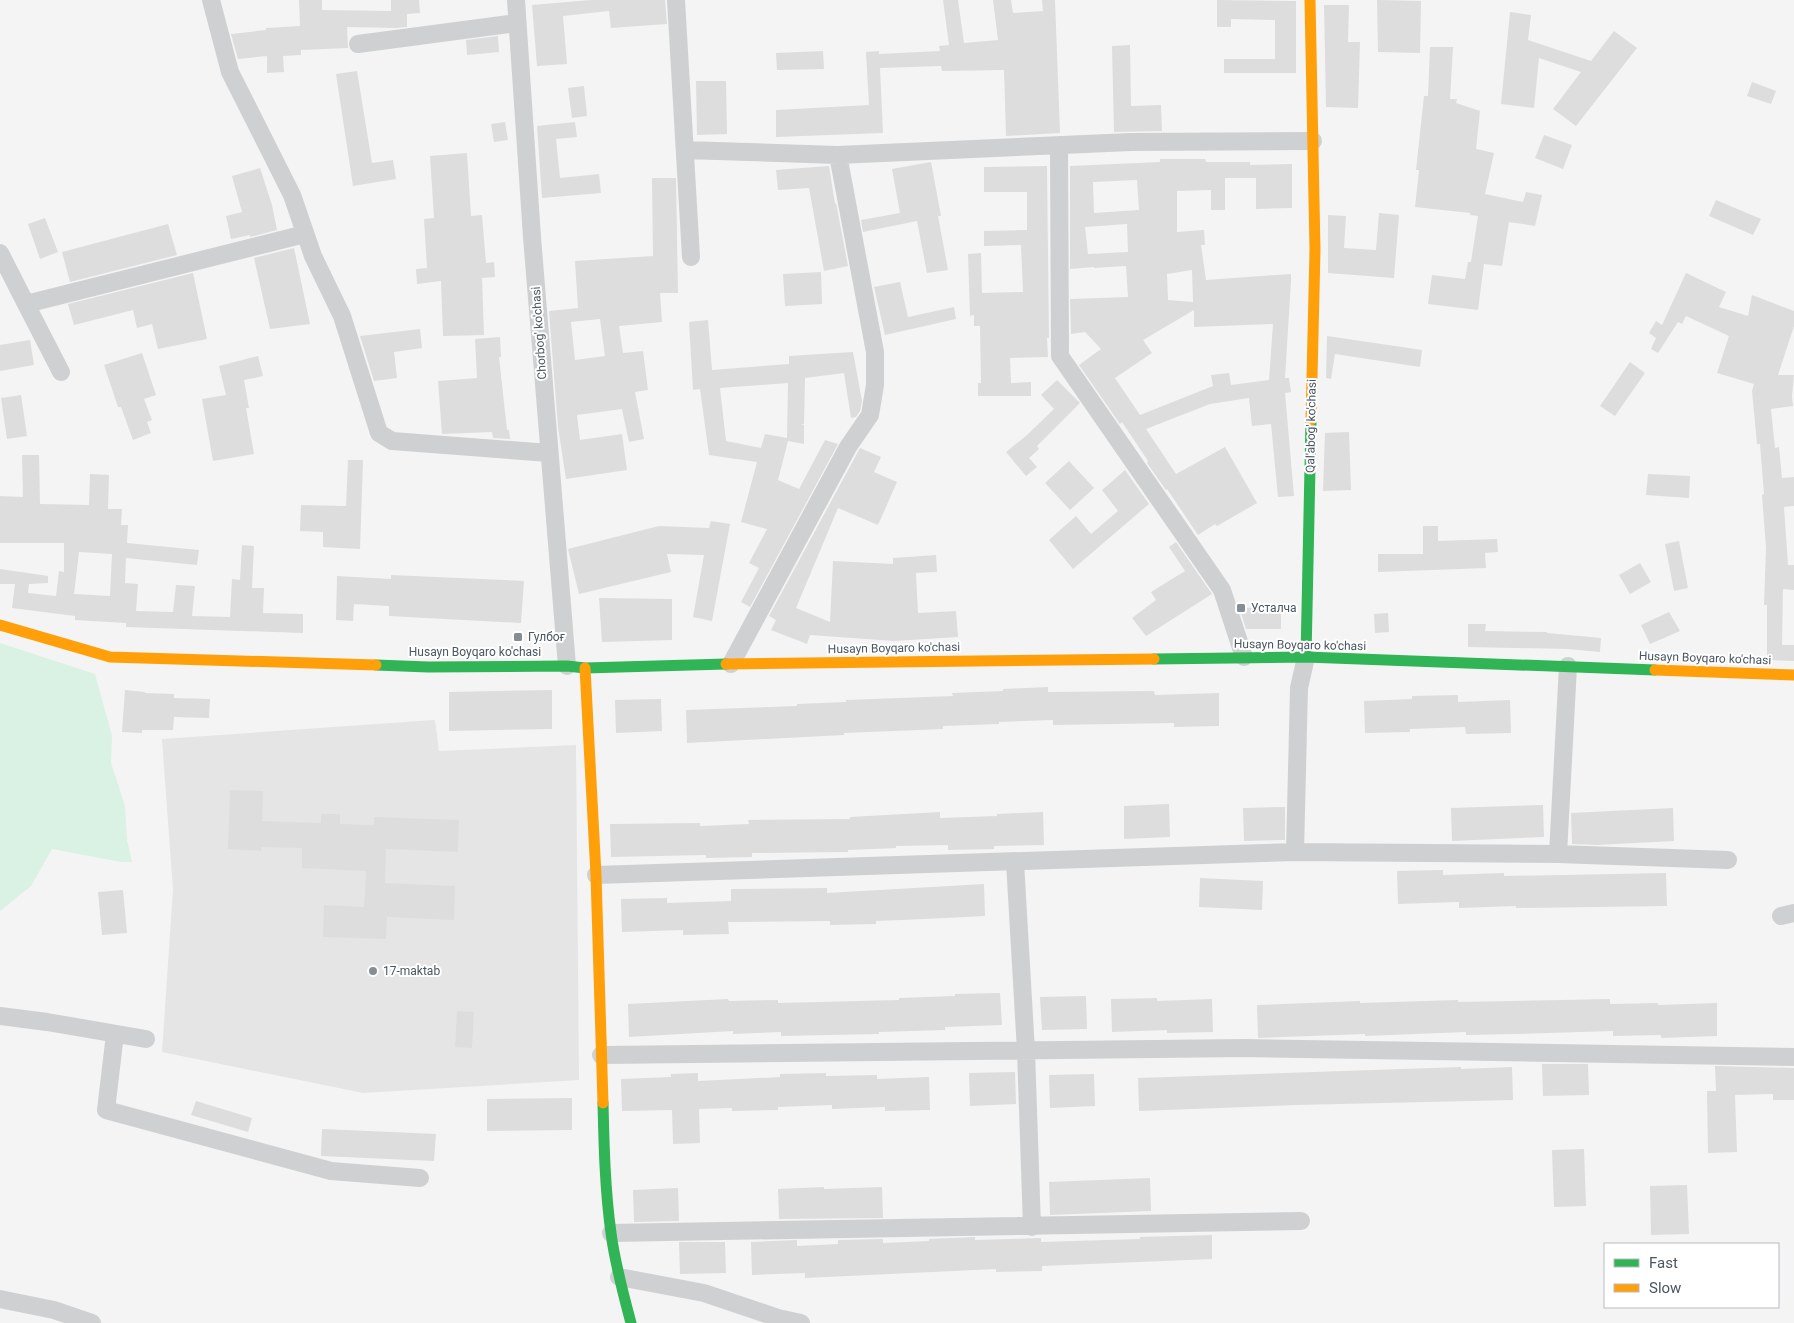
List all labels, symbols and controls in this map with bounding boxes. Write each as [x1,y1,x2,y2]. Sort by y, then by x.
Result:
street label: Сhorbog' ko'chasi [529,286,549,380]
street label: Qal'abog' ko'chasi [1303,379,1319,473]
place label: Усталча [1251,601,1297,615]
marker: Усталча [1235,602,1247,614]
place label: Гулбоғ [528,630,565,644]
marker: Гулбоғ [512,631,524,643]
street label: Husayn Boyqaro ko'chasi [1234,637,1366,653]
street label: Husayn Boyqaro ko'chasi [828,640,960,656]
street label: Husayn Boyqaro ko'chasi [409,645,541,659]
street label: Husayn Boyqaro ko'chasi [1639,649,1772,667]
place label: 17-maktab [383,964,440,978]
marker: 17-maktab [367,965,379,977]
legend [1604,1243,1779,1308]
text: Fast [1649,1254,1678,1272]
text: Slow [1649,1279,1681,1297]

